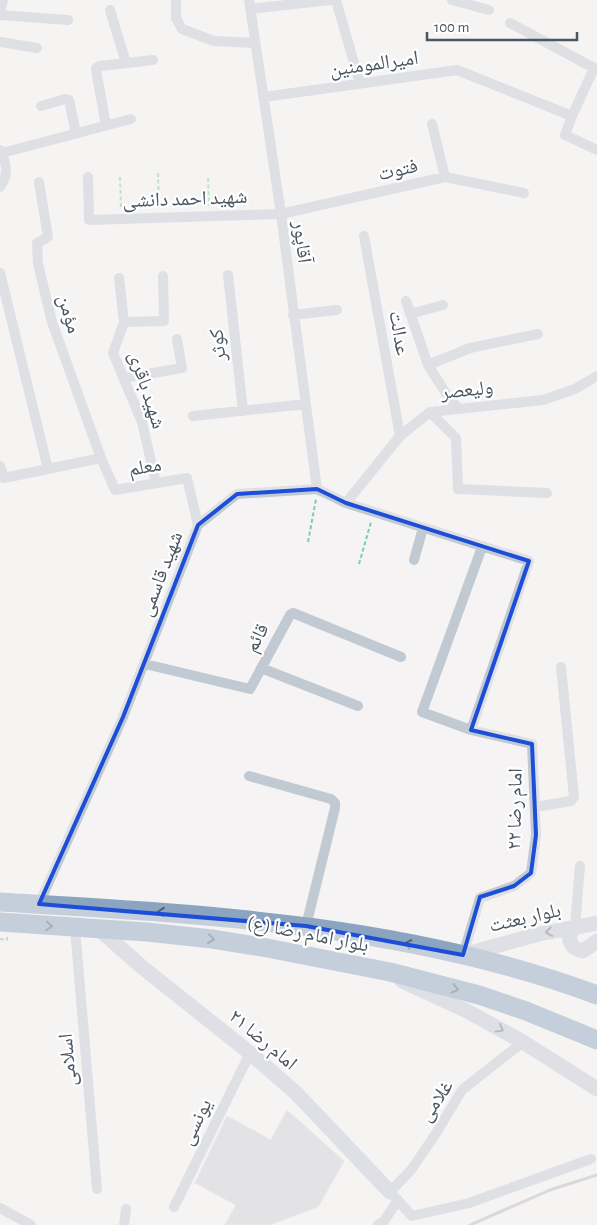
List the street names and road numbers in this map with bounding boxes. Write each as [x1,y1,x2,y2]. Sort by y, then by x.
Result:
street label: اميرالمومنين [328,48,420,81]
street label: فتوت [376,156,420,184]
street label: شهید احمد دانشی [122,187,248,212]
street label: آقاپور [288,219,315,265]
street label: مؤمن [53,292,84,336]
street label: عدالت [385,309,413,357]
street label: کوثر [206,328,230,363]
street label: شهید باقری [124,349,169,432]
street label: ولیعصر [439,377,494,403]
street label: معلم [127,454,163,483]
street label: شهید قاسمی [136,529,187,620]
street label: قائم [241,620,275,657]
street label: امام رضا ۲۲ [504,768,529,850]
street label: بلوار بعثت [487,900,563,937]
street label: بلوار امام رضا (ع) [245,912,370,959]
street label: امام رضا ۲۱ [223,1006,301,1076]
street label: اسلامی [56,1033,81,1087]
street label: غلامی [415,1077,458,1126]
street label: یونسی [176,1096,217,1149]

